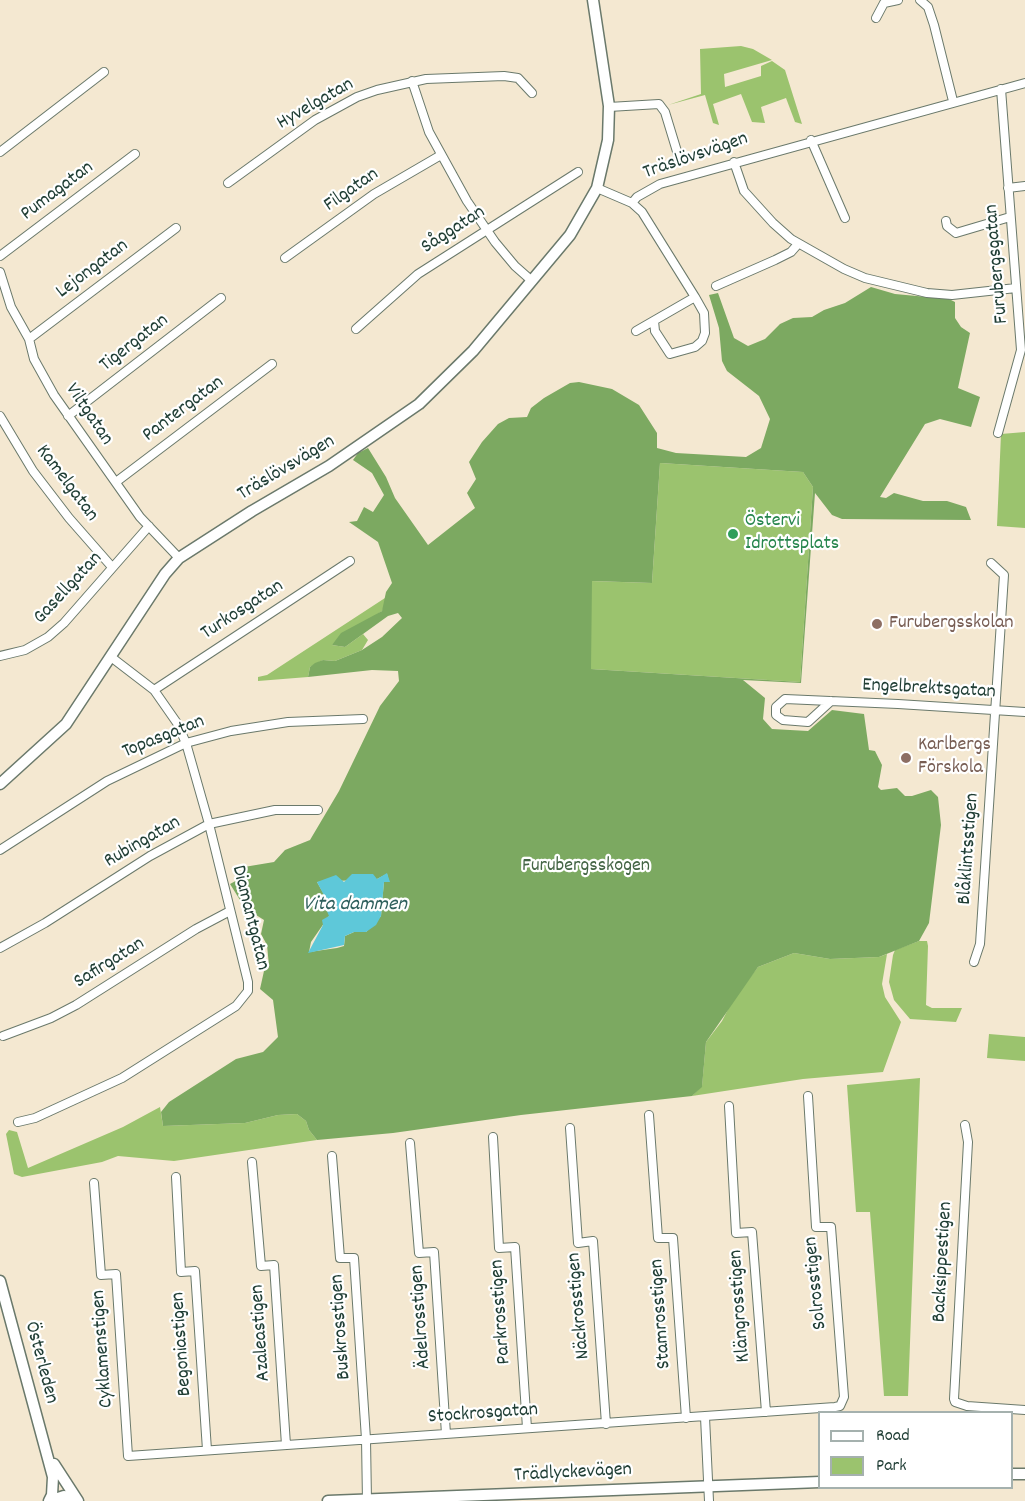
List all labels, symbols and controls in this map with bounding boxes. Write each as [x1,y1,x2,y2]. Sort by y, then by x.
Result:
street label: Hyvelgatan [273,74,359,136]
street label: Träslövsvägen [640,128,752,186]
street label: Pumagatan [17,157,99,227]
street label: Filgatan [320,164,384,218]
street label: Såggatan [417,201,491,261]
street label: Furubergsgatan [981,203,1015,325]
street label: Lejongatan [52,235,134,305]
street label: Tigergatan [96,310,174,378]
street label: Pantergatan [139,372,229,448]
street label: Viltgatan [59,379,117,451]
street label: Träslövsvägen [234,431,340,507]
street label: Kamelgatan [29,441,103,527]
place label: Östervi Idrottsplats [745,510,839,557]
marker: Östervi Idrottsplats [726,527,740,541]
street label: Gasellgatan [29,548,109,630]
street label: Turkosgatan [197,575,289,647]
place label: Furubergsskolan [889,612,1014,636]
marker: Furubergsskolan [870,617,884,631]
street label: Engelbrektsgatan [862,675,996,705]
street label: Topasgatan [120,711,208,765]
place label: Karlbergs Förskola [918,734,991,781]
marker: Karlbergs Förskola [899,751,913,765]
street label: Blåklintsstigen [954,792,986,906]
street label: Rubingatan [101,812,185,874]
park label: Furubergsskogen [522,855,650,879]
street label: Diamantgatan [224,863,274,973]
water label: Vita dammen [303,893,407,919]
street label: Safirgatan [70,933,150,995]
street label: Backsippestigen [929,1201,959,1323]
street label: Solrosstigen [800,1235,834,1331]
street label: Klängrosstigen [725,1249,757,1363]
street label: Näckrosstigen [563,1252,597,1360]
street label: Stamrosstigen [646,1258,678,1370]
street label: Parkrosstigen [486,1259,518,1365]
street label: Ädelrosstigen [406,1264,438,1370]
street label: Buskrosstigen [326,1273,358,1381]
street label: Azaleastigen [247,1284,277,1382]
street label: Cyklamenstigen [88,1289,120,1409]
street label: Begoniastigen [167,1291,199,1397]
street label: Österleden [18,1319,62,1407]
street label: Stockrosgatan [427,1399,539,1431]
legend [818,1411,1013,1489]
text: Road [876,1424,910,1449]
text: Park [876,1454,907,1479]
street label: Trädlyckevägen [514,1459,632,1489]

